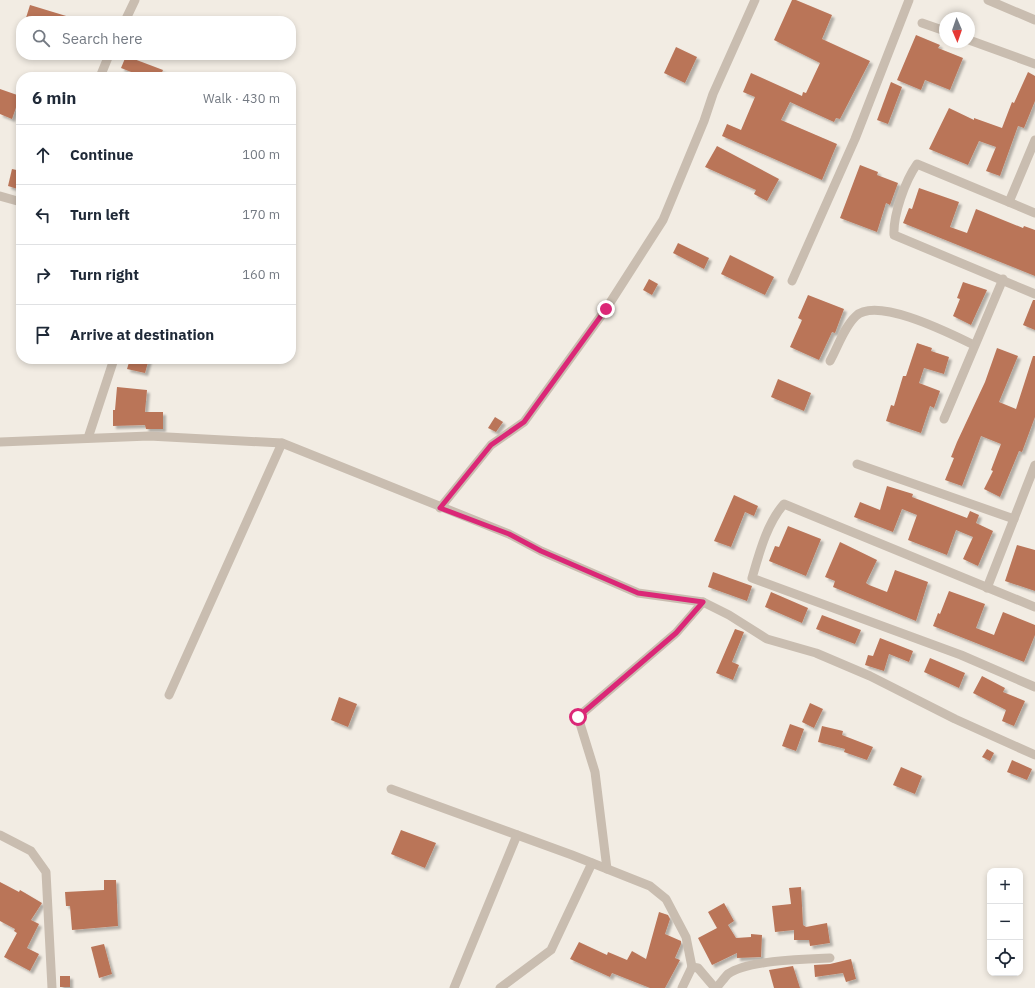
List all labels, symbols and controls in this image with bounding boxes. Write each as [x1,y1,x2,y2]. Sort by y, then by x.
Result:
north arrow [939,12,975,48]
search box [16,16,296,60]
icon: search [30,27,52,49]
text: Search here [62,29,142,48]
text: 6 min [32,87,76,109]
text: Walk · 430 m [203,90,280,107]
icon: ahead [32,144,54,166]
text: Continue [70,145,134,164]
text: 100 m [242,146,280,163]
icon: left [32,204,54,226]
text: Turn left [70,205,130,224]
text: 170 m [242,206,280,223]
icon: right [32,264,54,286]
text: Turn right [70,265,139,284]
text: 160 m [242,266,280,283]
route end [597,300,615,318]
icon: arrive [32,324,54,346]
text: Arrive at destination [70,325,214,344]
route start [569,708,587,726]
map controls [987,868,1023,976]
button: + [987,868,1023,904]
button: − [987,904,1023,940]
button: locate [987,940,1023,976]

